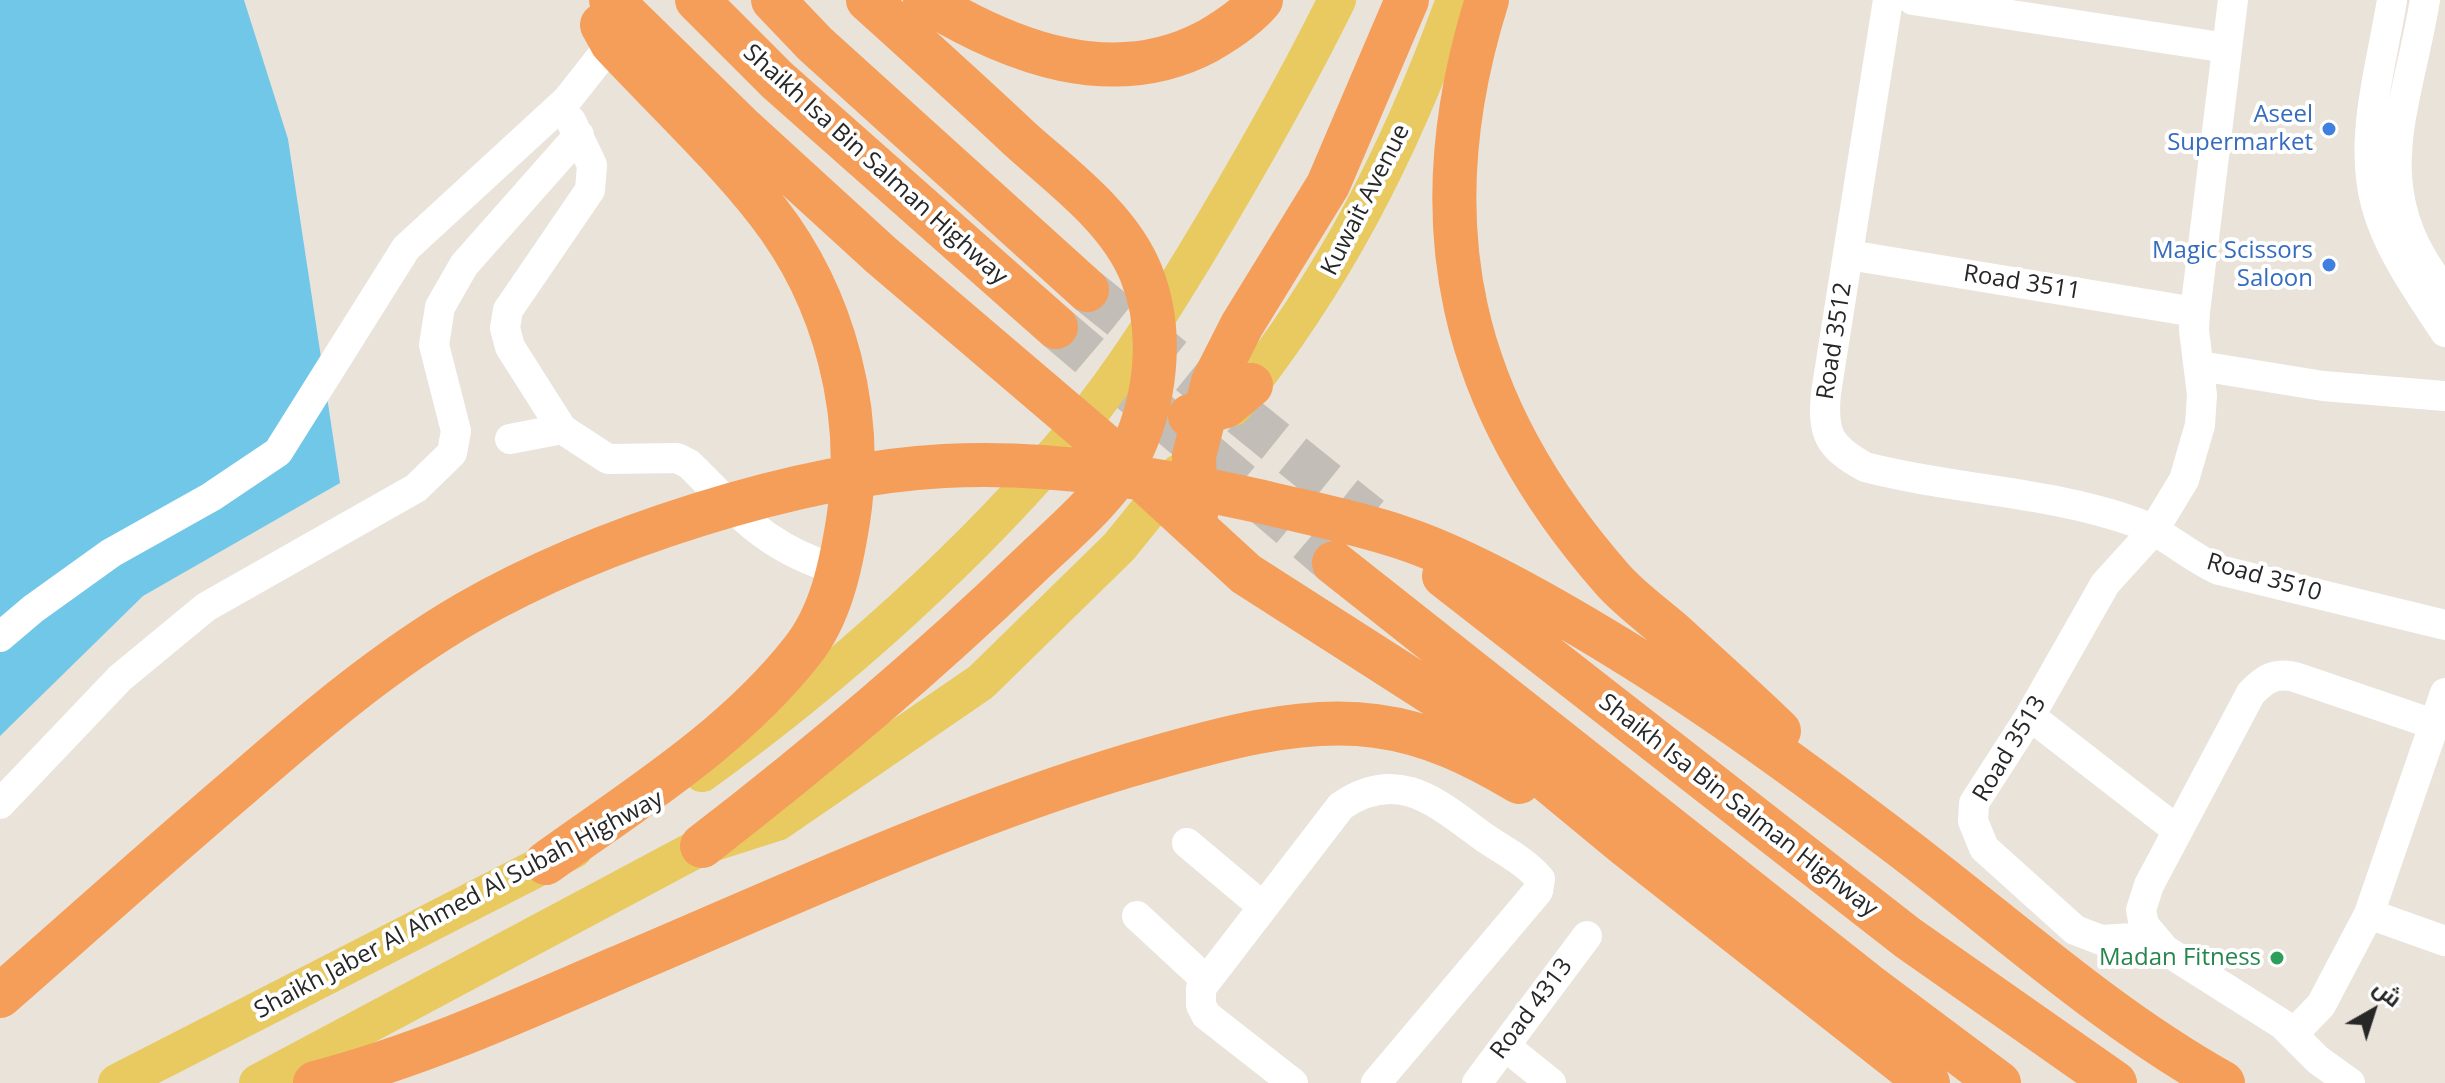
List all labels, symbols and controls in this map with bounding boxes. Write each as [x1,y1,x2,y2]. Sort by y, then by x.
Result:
street label: Shaikh Isa Bin Salman Highway [737,39,1013,291]
place label: Aseel Supermarket [2167,101,2313,157]
street label: Kuwait Avenue [1316,120,1416,280]
marker: Aseel Supermarket [2320,120,2338,138]
place label: Magic Scissors Saloon [2152,237,2313,293]
marker: Magic Scissors Saloon [2320,256,2338,274]
street label: Road 3511 [1961,260,2083,306]
street label: Road 3512 [1812,280,1858,402]
street label: Road 3510 [2203,548,2325,608]
street label: Shaikh Isa Bin Salman Highway [1593,688,1883,924]
street label: Road 3513 [1967,691,2053,807]
street label: Shaikh Jaber Al Ahmed Al Subah Highway [250,785,668,1025]
place label: Madan Fitness [2099,944,2261,972]
marker: Madan Fitness [2268,949,2286,967]
street label: Road 4313 [1485,953,1579,1065]
north arrow [2333,971,2413,1051]
text: ش [2368,972,2409,1013]

